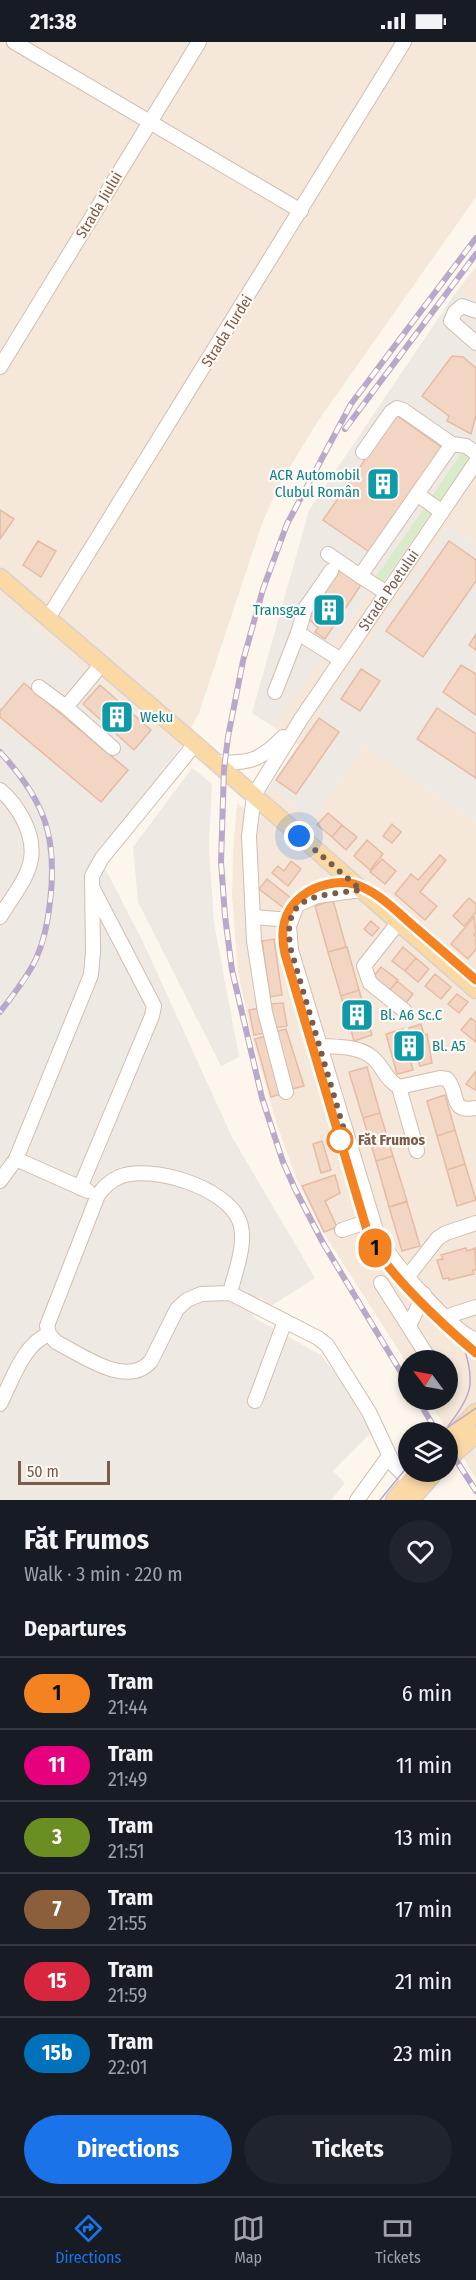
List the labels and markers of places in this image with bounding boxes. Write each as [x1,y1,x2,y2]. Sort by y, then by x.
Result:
place label: ACR Automobil Clubul Român [269,466,360,501]
building icon: ACR Automobil Clubul Român [365,466,401,502]
building icon: Transgaz [311,592,347,628]
place label: Transgaz [253,601,306,619]
building icon: Weku [99,699,135,735]
place label: Weku [140,708,173,726]
building icon: Bl. A6 Sc.C [339,997,375,1033]
place label: Bl. A6 Sc.C [380,1006,443,1024]
building icon: Bl. A5 [391,1028,427,1064]
place label: Bl. A5 [432,1037,466,1055]
marker: Făt Frumos [327,1127,353,1153]
place label: Făt Frumos [358,1131,425,1149]

